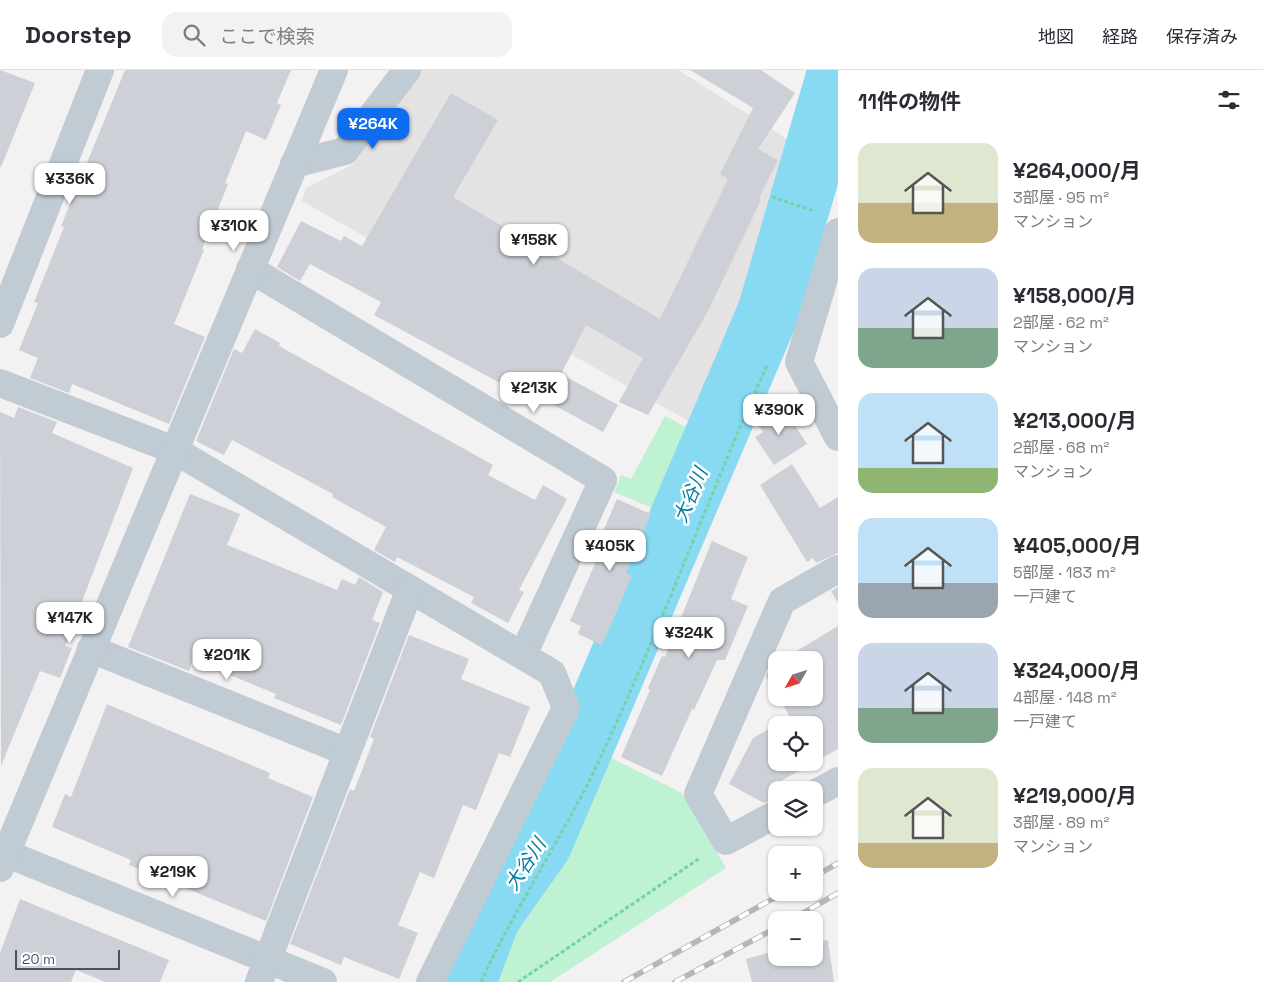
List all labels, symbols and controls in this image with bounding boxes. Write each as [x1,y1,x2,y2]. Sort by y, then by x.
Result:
search box [162,12,512,57]
text: Doorstep [25,19,132,50]
icon: search [180,21,208,49]
text: ここで検索 [220,24,315,49]
text: 地図 [1038,25,1074,48]
text: 経路 [1102,25,1138,48]
text: 保存済み [1166,25,1238,48]
icon: filters [1215,86,1243,114]
text: 11件の物件 [858,88,961,115]
pin: ¥264K [338,108,408,150]
text: ¥264K [348,113,398,134]
text: ¥264,000/月 [1013,157,1141,184]
pin: ¥336K [35,162,105,205]
icon: home [898,163,958,223]
text: ¥336K [45,168,95,189]
text: 3部屋 · 95 m² [1013,187,1109,208]
pin: ¥310K [199,210,269,252]
text: マンション [1013,211,1093,232]
text: ¥310K [211,215,257,236]
pin: ¥158K [499,224,569,266]
text: ¥158K [511,229,557,250]
text: ¥158,000/月 [1013,282,1137,309]
icon: home [898,288,958,348]
text: 2部屋 · 62 m² [1013,312,1109,333]
text: マンション [1013,336,1093,357]
pin: ¥213K [499,372,569,414]
text: ¥213K [511,377,557,398]
pin: ¥390K [744,394,814,436]
text: ¥390K [754,399,804,420]
text: ¥213,000/月 [1013,407,1137,434]
icon: home [898,413,958,473]
text: 2部屋 · 68 m² [1013,437,1109,458]
text: マンション [1013,461,1093,482]
water label: 大谷川 [668,462,714,526]
pin: ¥405K [575,530,645,572]
text: ¥405,000/月 [1013,532,1141,559]
text: ¥405K [585,535,635,556]
icon: home [898,538,958,598]
text: 5部屋 · 183 m² [1013,562,1116,583]
text: 一戸建て [1013,586,1077,607]
pin: ¥147K [35,602,105,644]
text: ¥147K [47,607,93,628]
pin: ¥324K [654,616,724,659]
text: ¥324K [664,622,714,643]
pin: ¥201K [192,638,262,681]
text: ¥201K [203,644,251,665]
north arrow [768,651,822,706]
map controls [768,651,823,966]
text: ¥324,000/月 [1013,657,1140,684]
icon: home [898,663,958,723]
text: 4部屋 · 148 m² [1013,687,1117,708]
text: 一戸建て [1013,711,1077,732]
button: locate [768,716,823,771]
button: layers [768,781,823,836]
text: ¥219,000/月 [1013,782,1137,809]
icon: home [898,788,958,848]
text: 3部屋 · 89 m² [1013,812,1109,833]
water label: 大谷川 [499,832,553,895]
text: マンション [1013,836,1093,857]
button: + [768,846,823,901]
pin: ¥219K [138,856,208,898]
text: ¥219K [150,861,196,882]
button: − [768,911,823,966]
scale bar [15,947,120,970]
text: 20 m [22,950,55,968]

